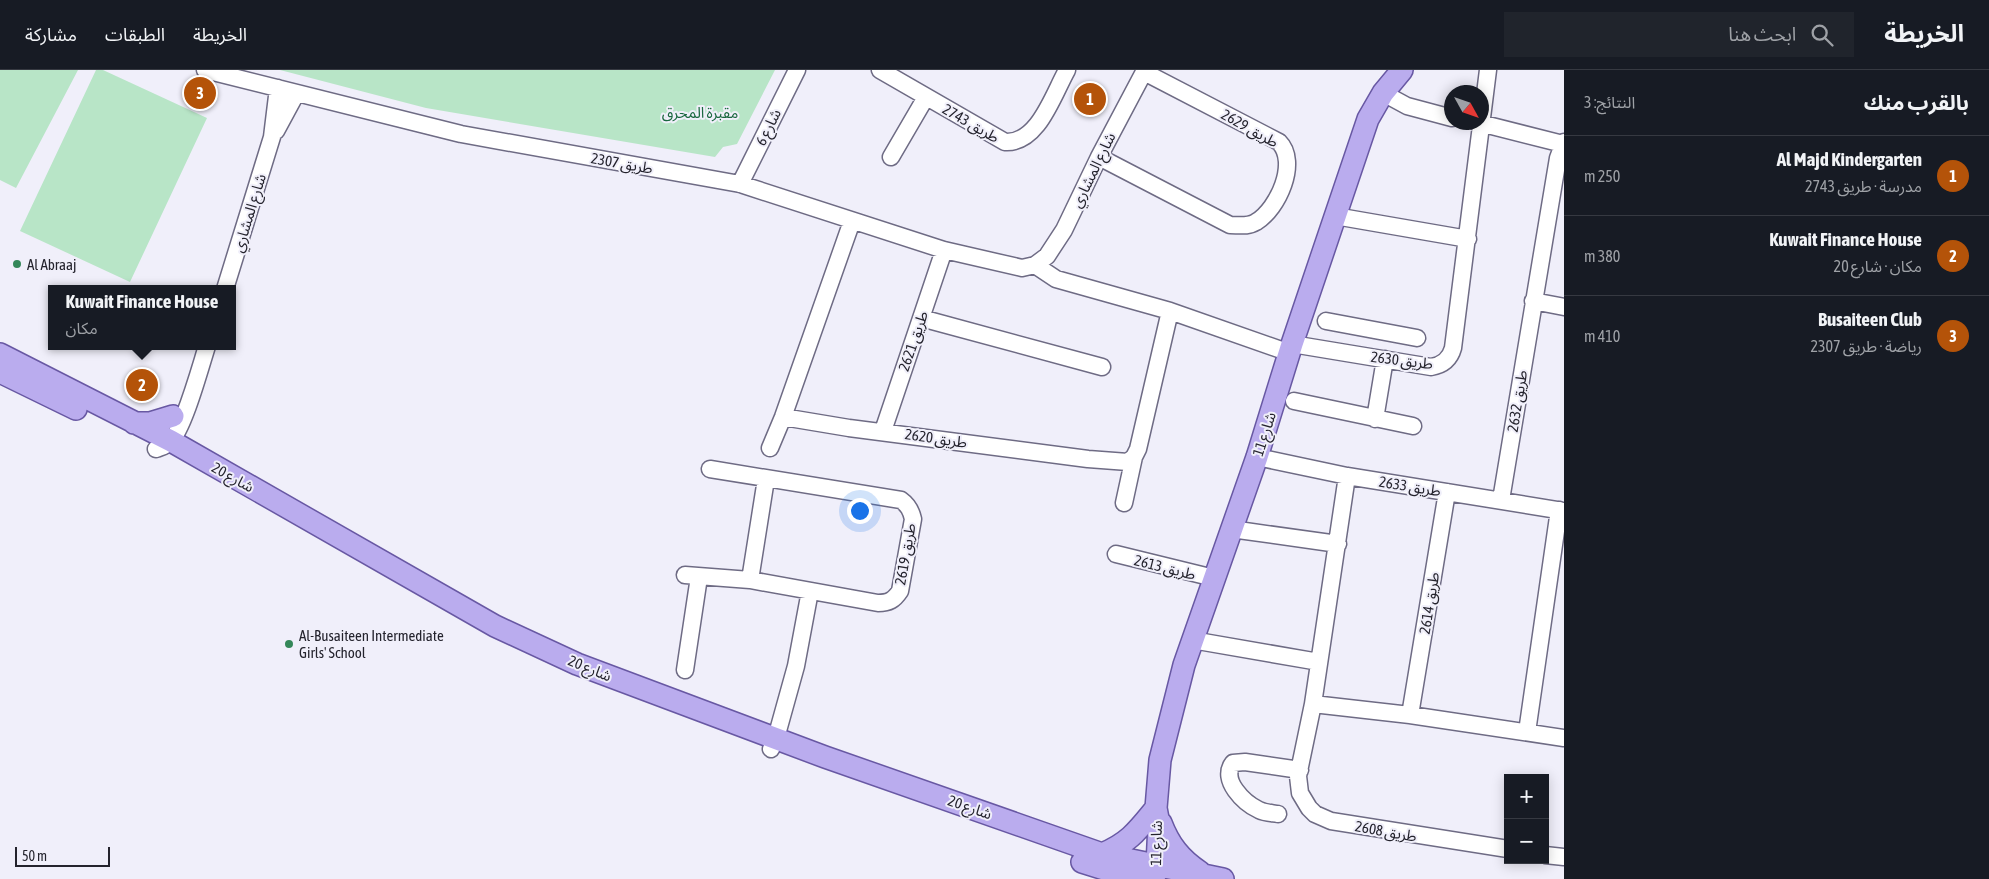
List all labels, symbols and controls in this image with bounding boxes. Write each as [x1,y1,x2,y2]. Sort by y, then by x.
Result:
search box [1504,12,1854,57]
text: الخريطة [1884,20,1964,47]
icon: search [1808,21,1836,49]
text: ابحث هنا [1728,23,1796,45]
text: مشاركة [25,24,77,45]
text: الطبقات [105,24,165,45]
text: الخريطة [193,24,247,45]
pin: 3 [184,74,216,112]
pin: 1 [1074,80,1106,118]
north arrow [1444,85,1489,130]
text: بالقرب منك [1864,90,1969,114]
text: النتائج: 3 [1584,93,1635,111]
street label: طريق 2743 [939,100,1002,148]
park label: مقبرة المحرق [662,104,738,122]
street label: طريق 2629 [1218,105,1281,152]
street label: شارع 6 [752,106,788,150]
street label: شارع المشاري [1068,129,1122,212]
text: Al Majd Kindergarten [1777,148,1922,170]
street label: طريق 2307 [589,149,654,179]
text: 250 m [1584,167,1620,185]
text: 1 [1949,167,1957,185]
street label: شارع المشاري [229,171,273,256]
text: مدرسة · طريق 2743 [1805,177,1922,195]
text: Kuwait Finance House [1769,228,1922,250]
text: 380 m [1584,247,1620,265]
text: 2 [1949,247,1957,265]
place label: Al Abraaj [27,256,76,273]
text: مكان · شارع 20 [1834,257,1922,275]
marker: Al Abraaj [11,258,23,270]
popup [48,285,236,350]
text: Kuwait Finance House [66,290,218,312]
text: Busaiteen Club [1818,308,1922,330]
street label: طريق 2621 [895,309,933,374]
text: مكان [66,319,98,337]
text: 410 m [1584,327,1620,345]
text: 3 [1949,327,1957,345]
text: رياضة · طريق 2307 [1810,337,1922,355]
street label: طريق 2630 [1370,348,1434,374]
pin: 2 [126,366,158,404]
street label: طريق 2632 [1504,369,1532,434]
street label: شارع 11 [1249,410,1283,459]
street label: طريق 2620 [904,425,968,453]
street label: شارع 20 [207,459,257,499]
street label: طريق 2633 [1377,473,1442,501]
your location [847,498,873,524]
street label: طريق 2619 [891,522,921,587]
street label: طريق 2613 [1132,551,1197,585]
street label: طريق 2614 [1416,571,1444,636]
place label: Al-Busaiteen Intermediate Girls' School [299,627,444,661]
marker: Al-Busaiteen Intermediate Girls' School [283,638,295,650]
street label: شارع 20 [564,652,614,688]
map controls [1504,774,1549,864]
button: + [1504,774,1549,819]
street label: شارع 20 [944,792,994,826]
street label: طريق 2608 [1353,817,1418,847]
button: − [1504,819,1549,864]
street label: شارع 11 [1147,820,1169,866]
scale bar [15,844,110,867]
text: 50 m [22,848,47,864]

